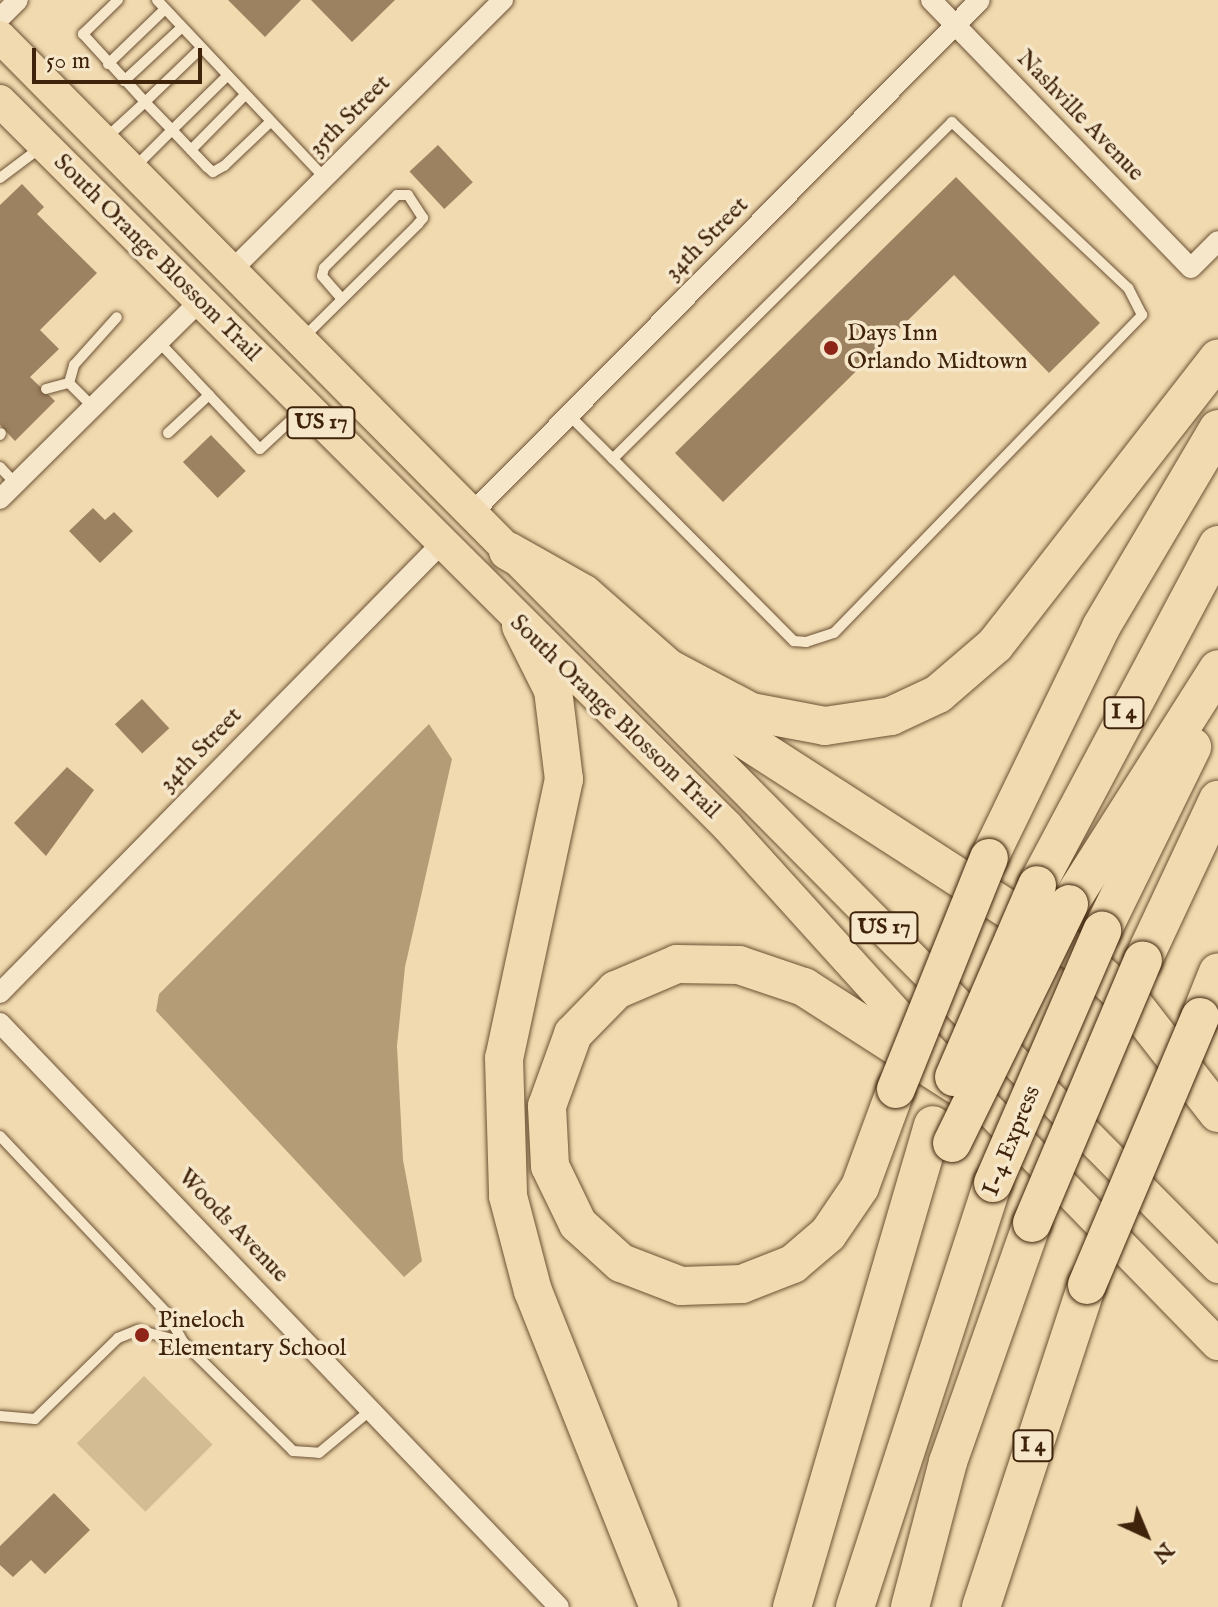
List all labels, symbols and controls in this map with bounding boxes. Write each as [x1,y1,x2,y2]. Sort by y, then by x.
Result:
scale bar [36,32,206,82]
street label: Nashville Avenue [1010,44,1150,188]
text: 50 m [46,46,90,77]
street label: 35th Street [303,69,397,163]
street label: South Orange Blossom Trail [47,148,267,368]
street label: 34th Street [659,191,755,287]
place label: Days Inn Orlando Midtown [847,320,1027,376]
marker: Days Inn Orlando Midtown [822,339,840,357]
road number: US 17 [285,405,357,441]
street label: South Orange Blossom Trail [504,609,726,825]
road number: I 4 [1102,695,1146,731]
street label: 34th Street [154,702,248,798]
road number: US 17 [848,910,920,946]
street label: I-4 Express [977,1082,1047,1200]
street label: Woods Avenue [171,1163,295,1289]
place label: Pineloch Elementary School [158,1307,346,1363]
marker: Pineloch Elementary School [133,1326,151,1344]
road number: I 4 [1011,1428,1055,1464]
north arrow [1106,1495,1186,1575]
text: N [1146,1536,1179,1569]

